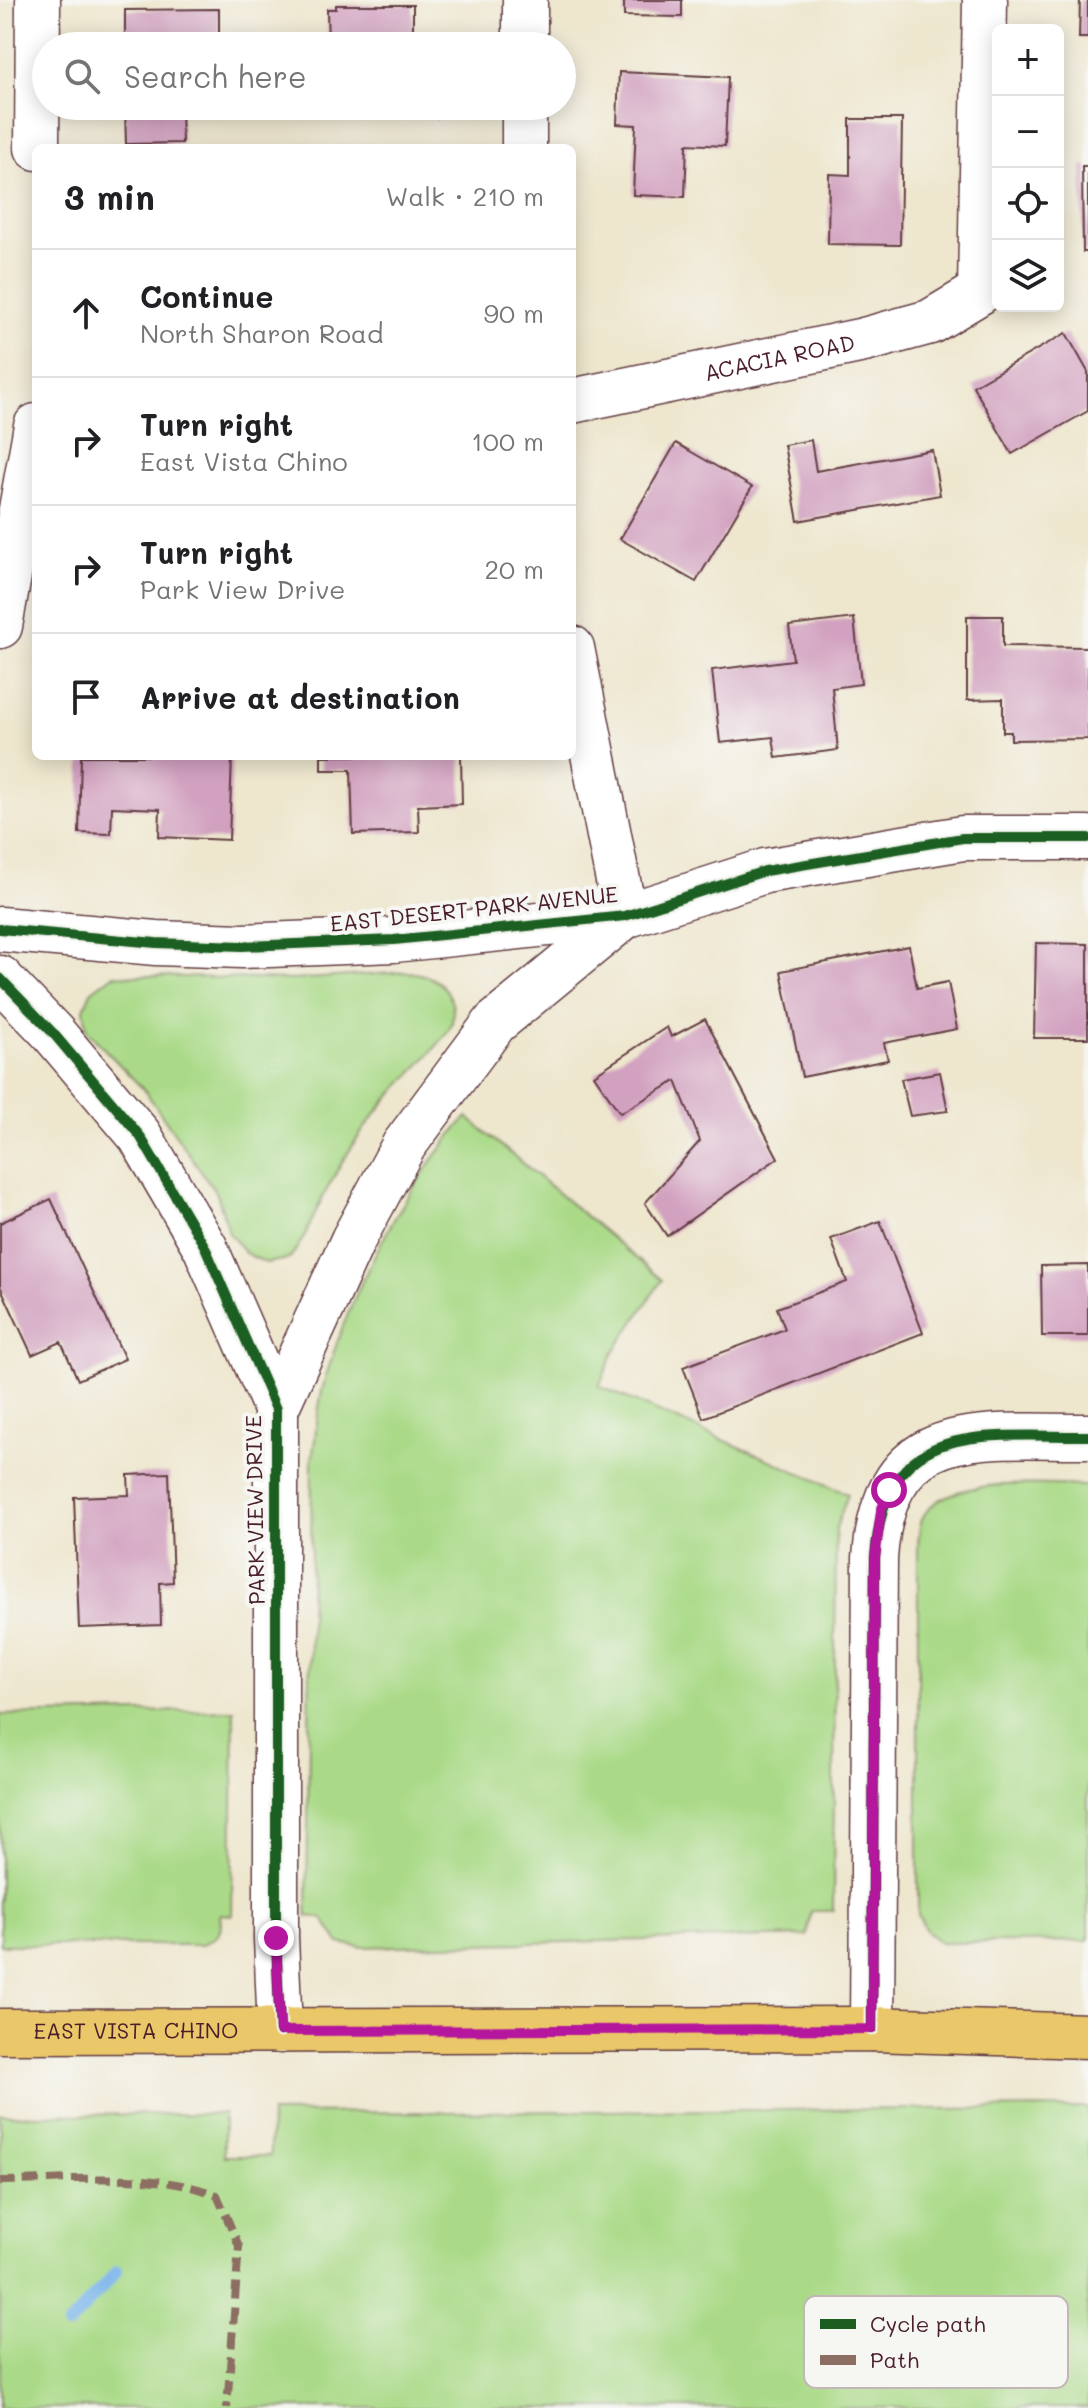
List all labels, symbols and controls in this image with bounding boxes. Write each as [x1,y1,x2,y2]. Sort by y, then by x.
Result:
map controls [992,24,1064,312]
button: + [992,24,1064,96]
search box [32,32,576,120]
icon: search [60,54,104,98]
text: Search here [124,56,307,96]
button: − [992,96,1064,168]
button: locate [992,168,1064,240]
text: 3 min [64,174,155,219]
text: Walk · 210 m [385,179,544,213]
button: layers [992,240,1064,312]
text: Continue [140,276,273,316]
icon: ahead [64,291,108,335]
text: 90 m [484,296,544,330]
text: North Sharon Road [140,316,384,350]
street label: ACACIA ROAD [702,327,857,387]
text: Turn right [140,404,293,444]
icon: right [64,419,108,463]
text: 100 m [471,424,544,458]
text: East Vista Chino [140,444,348,478]
text: Turn right [140,532,293,572]
icon: right [64,547,108,591]
text: 20 m [484,552,544,586]
text: Park View Drive [140,572,345,606]
icon: arrive [64,675,108,719]
text: Arrive at destination [140,677,460,717]
street label: EAST DESERT PARK AVENUE [329,879,619,938]
street label: PARK VIEW DRIVE [238,1415,271,1605]
route start [871,1472,907,1508]
route end [258,1920,294,1956]
street label: EAST VISTA CHINO [33,2015,239,2045]
legend [804,2296,1068,2388]
text: Cycle path [870,2309,986,2338]
text: Path [870,2345,919,2374]

